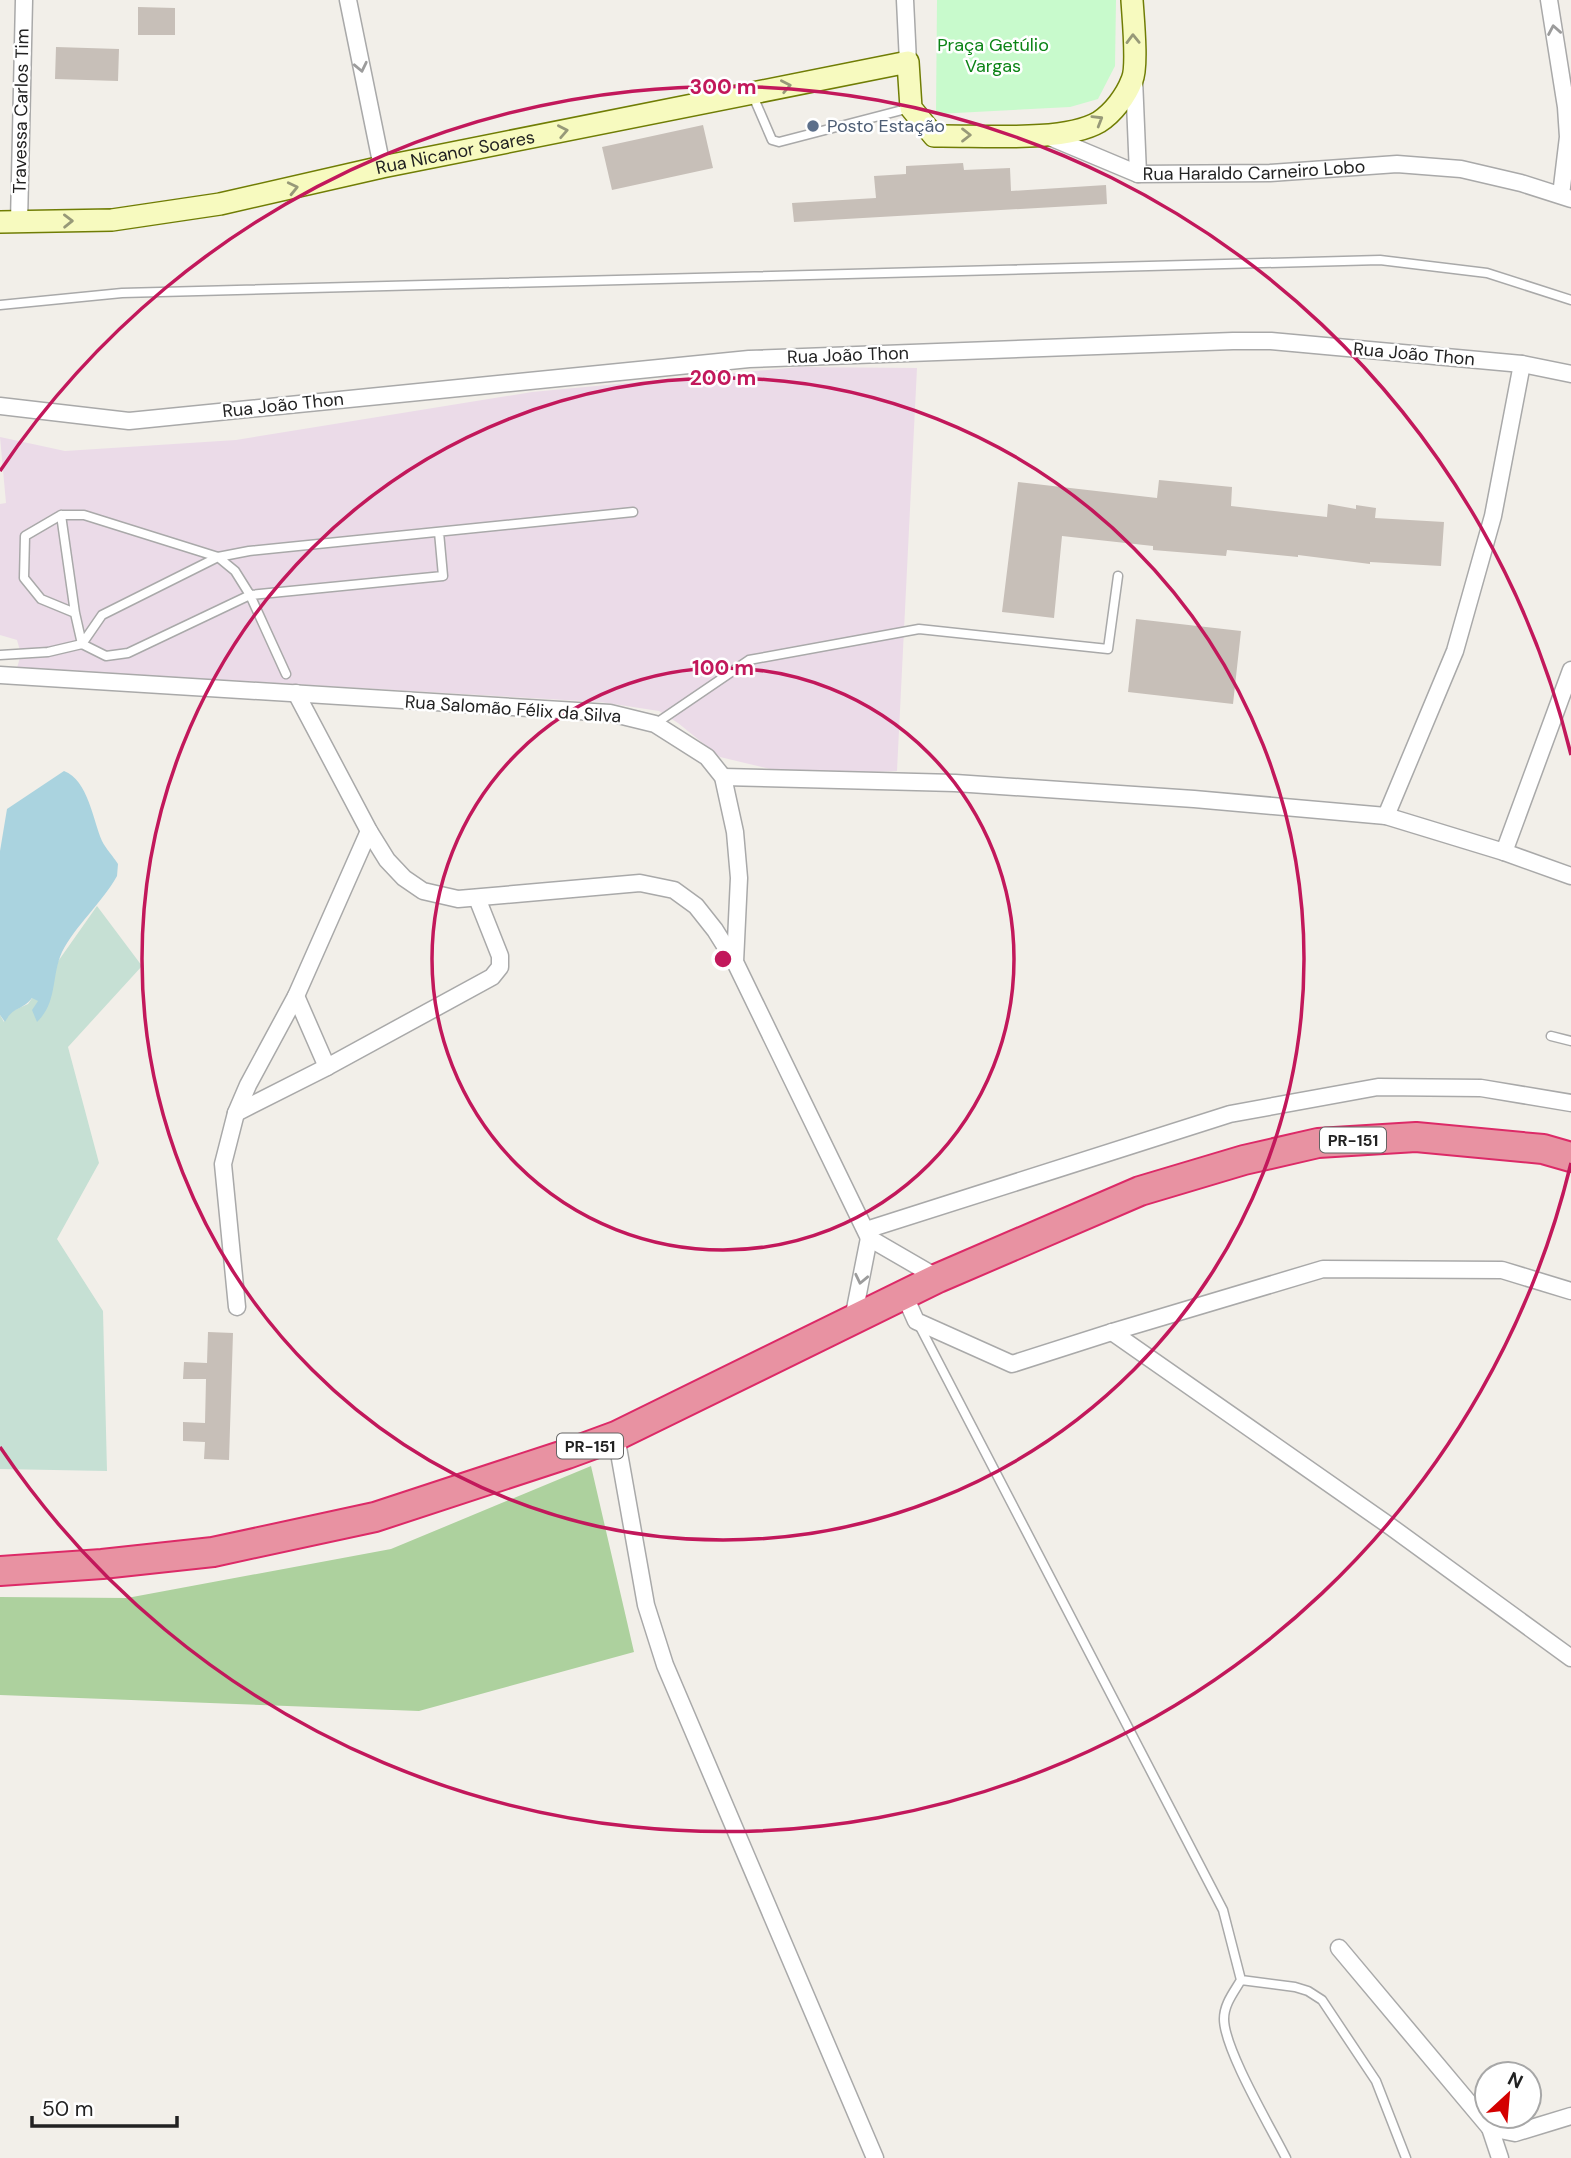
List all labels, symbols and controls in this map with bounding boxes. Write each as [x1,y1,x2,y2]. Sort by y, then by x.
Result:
one-way arrow [1547,24,1562,36]
street label: Travessa Carlos Tim [8,28,34,194]
park label: Praça Getúlio Vargas [937,33,1049,78]
one-way arrow [1125,33,1141,44]
one-way arrow [353,61,368,73]
text: 300 m [690,73,756,101]
one-way arrow [780,80,792,95]
place label: Posto Estação [827,114,945,138]
one-way arrow [1090,115,1103,128]
marker: Posto Estação [805,118,821,134]
one-way arrow [557,124,569,139]
street label: Rua Nicanor Soares [373,125,537,180]
one-way arrow [961,128,972,143]
street label: Rua Haraldo Carneiro Lobo [1143,154,1366,186]
one-way arrow [287,181,299,196]
one-way arrow [63,213,74,229]
street label: Rua João Thon [1352,337,1476,371]
street label: Rua João Thon [787,341,909,369]
text: 200 m [690,364,756,392]
street label: Rua João Thon [221,387,345,423]
text: 100 m [692,654,754,682]
street label: Rua Salomão Félix da Silva [404,689,622,729]
centre of rings [711,947,735,971]
road number: PR-151 [1320,1128,1386,1152]
one-way arrow [855,1273,869,1285]
road number: PR-151 [557,1434,623,1458]
north arrow [1473,2060,1543,2130]
text: N [1504,2066,1527,2094]
scale bar [32,2084,177,2128]
text: 50 m [42,2095,93,2123]

